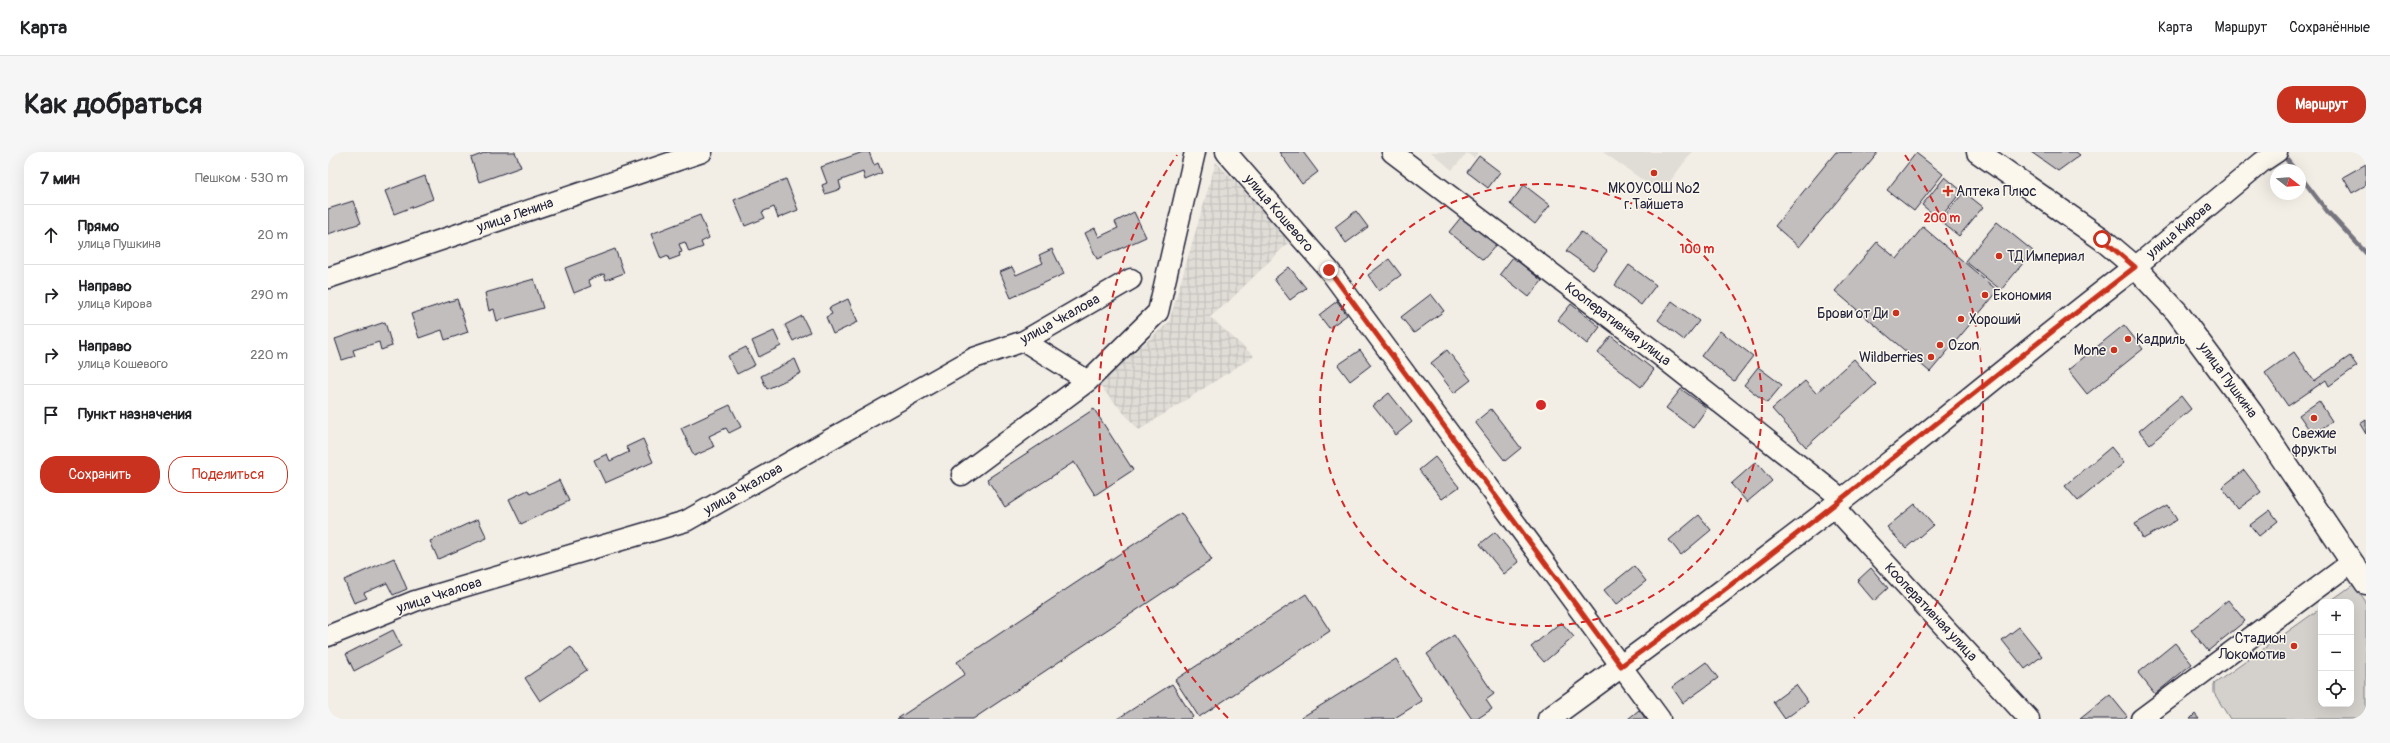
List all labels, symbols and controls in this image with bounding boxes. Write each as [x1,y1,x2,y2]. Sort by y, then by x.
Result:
text: Карта [20,16,67,40]
text: Карта [2158,19,2193,36]
text: Маршрут [2215,19,2267,36]
text: Сохранённые [2289,19,2370,36]
button: Маршрут [2277,86,2366,123]
text: Как добраться [24,87,202,122]
north arrow [2270,164,2306,200]
text: 7 мин [40,168,80,189]
marker: МКОУСОШ №2 г.Тайшета [1649,168,1659,178]
text: Пешком · 530 m [195,170,288,186]
street label: улица Кошевого [1240,170,1318,256]
place label: МКОУСОШ №2 г.Тайшета [1608,180,1700,213]
place label: Аптека Плюс [1956,183,2037,200]
marker: Аптека Плюс [1943,186,1953,196]
street label: улица Ленина [474,194,556,236]
street label: улица Кирова [2142,198,2215,263]
text: 200 m [1924,211,1961,226]
text: Прямо [78,217,119,236]
icon: ahead [40,224,62,246]
text: 20 m [257,227,288,243]
route start [2093,230,2111,248]
text: улица Пушкина [78,236,161,252]
text: 100 m [1680,242,1715,257]
place label: ТД Империал [2007,248,2085,265]
marker: ТД Империал [1994,251,2004,261]
route end [1320,261,1338,279]
text: Направо [78,277,132,296]
street label: Кооперативная улица [1562,279,1674,369]
icon: right [40,284,62,306]
text: 290 m [251,287,288,303]
place label: Економия [1993,287,2052,304]
street label: улица Чкалова [1016,290,1103,348]
marker: Економия [1980,290,1990,300]
text: улица Кирова [78,296,152,312]
place label: Брови от Ди [1817,305,1888,322]
marker: Брови от Ди [1891,308,1901,318]
place label: Хороший [1969,311,2021,328]
marker: Хороший [1956,314,1966,324]
place label: Кадриль [2136,331,2186,348]
marker: Кадриль [2123,334,2133,344]
text: Направо [78,337,132,356]
place label: Ozon [1948,337,1980,354]
street label: улица Пушкина [2194,338,2261,421]
marker: Ozon [1935,340,1945,350]
place label: Mone [2074,342,2106,359]
icon: right [40,344,62,366]
marker: Mone [2109,345,2119,355]
text: 220 m [250,347,288,363]
place label: Wildberries [1859,349,1924,366]
marker: Wildberries [1926,352,1936,362]
text: улица Кошевого [78,356,168,372]
centre of rings [1534,398,1548,412]
icon: arrive [40,404,62,426]
text: Пункт назначения [78,405,192,424]
marker: Свежие фрукты [2309,413,2319,423]
place label: Свежие фрукты [2291,425,2337,458]
button: Сохранить [40,456,160,493]
button: Поделиться [168,456,288,493]
street label: улица Чкалова [700,460,785,519]
street label: Кооперативная улица [1881,559,1981,665]
street label: улица Чкалова [393,573,484,617]
map controls [2318,599,2354,707]
button: + [2318,599,2354,635]
place label: Стадион Локомотив [2217,630,2286,663]
button: − [2318,635,2354,671]
marker: Стадион Локомотив [2289,641,2299,651]
button: locate [2318,671,2354,707]

